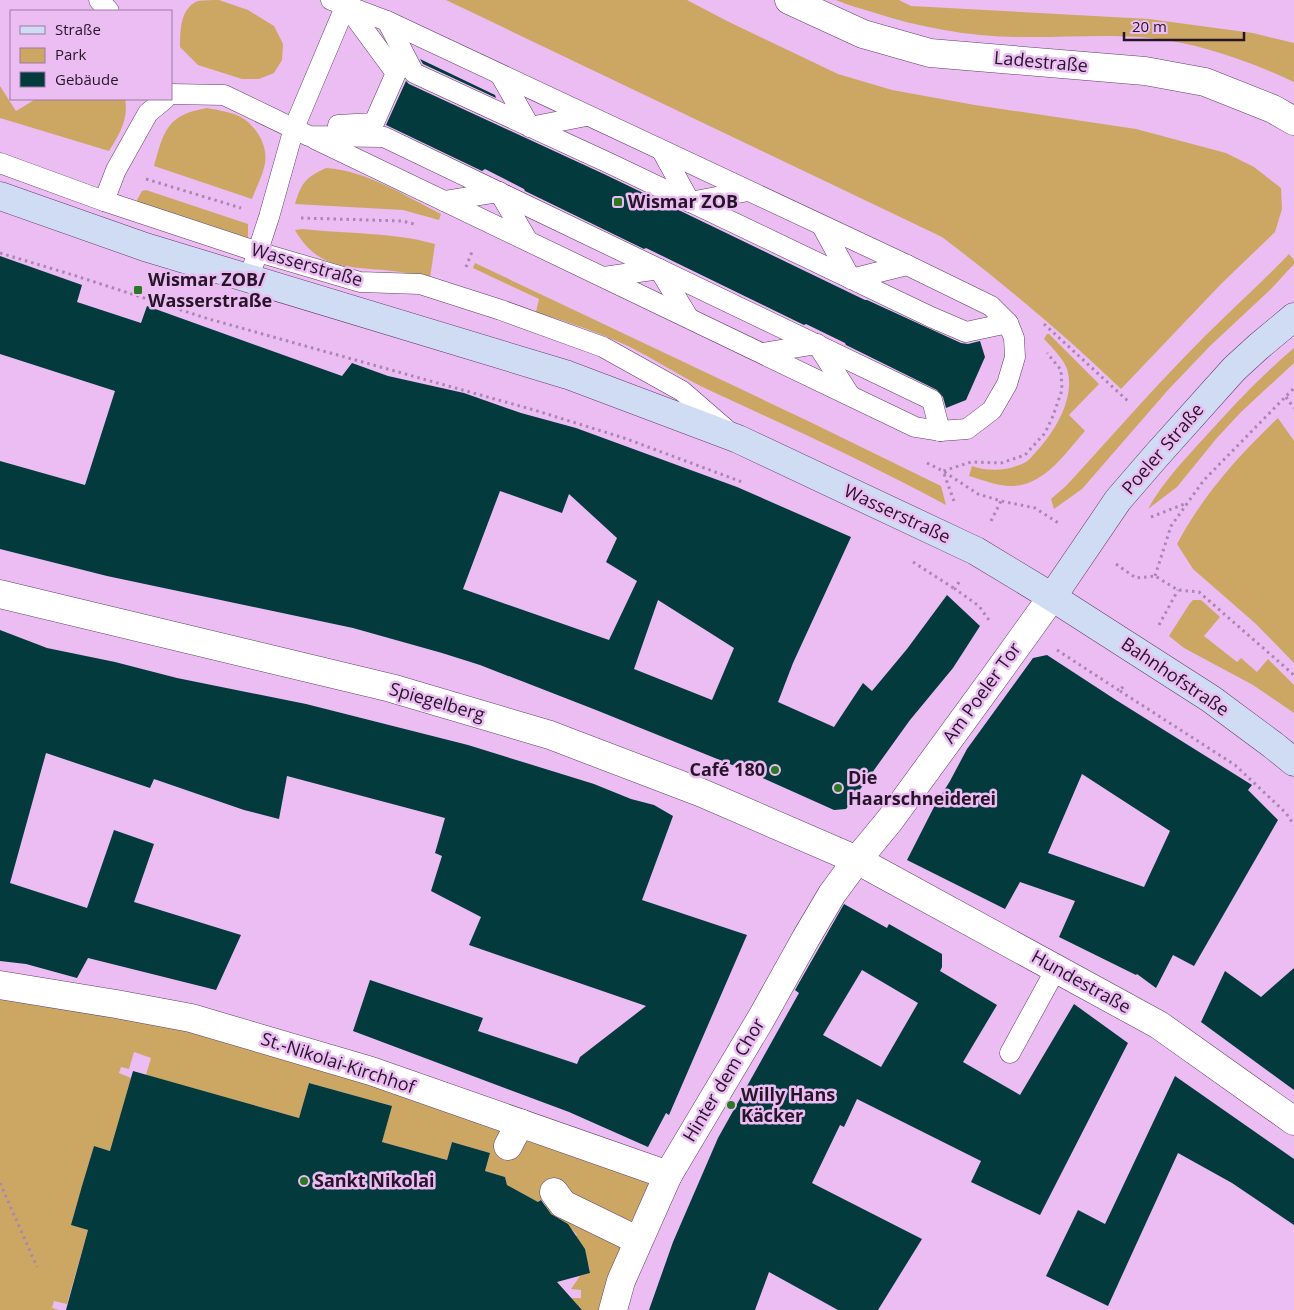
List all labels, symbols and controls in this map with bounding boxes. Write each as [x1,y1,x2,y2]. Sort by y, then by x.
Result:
legend [10,10,172,100]
scale bar [1124,10,1244,42]
text: 20 m [1132,16,1167,36]
text: Straße [55,19,101,39]
text: Park [55,44,86,64]
street label: Ladestraße [993,45,1089,77]
text: Gebäude [55,69,119,89]
place label: Wismar ZOB [628,189,738,213]
marker: Wismar ZOB [612,196,624,208]
street label: Wasserstraße [249,237,366,291]
place label: Wismar ZOB/ Wasserstraße [148,267,272,312]
marker: Wismar ZOB/ Wasserstraße [132,284,144,296]
street label: Poeler Straße [1116,398,1209,499]
street label: Wasserstraße [840,478,955,548]
street label: Bahnhofstraße [1117,631,1234,721]
street label: Am Poeler Tor [936,637,1026,748]
street label: Spiegelberg [387,676,488,726]
place label: Café 180 [690,757,765,781]
marker: Café 180 [769,764,781,776]
place label: Die Haarschneiderei [848,765,996,810]
marker: Die Haarschneiderei [832,782,844,794]
street label: Hundestraße [1028,944,1135,1018]
street label: Hinter dem Chor [677,1013,770,1146]
street label: St.-Nikolai-Kirchhof [258,1026,419,1099]
place label: Willy Hans Käcker [741,1082,835,1127]
marker: Willy Hans Käcker [725,1099,737,1111]
place label: Sankt Nikolai [314,1168,435,1192]
marker: Sankt Nikolai [298,1175,310,1187]

